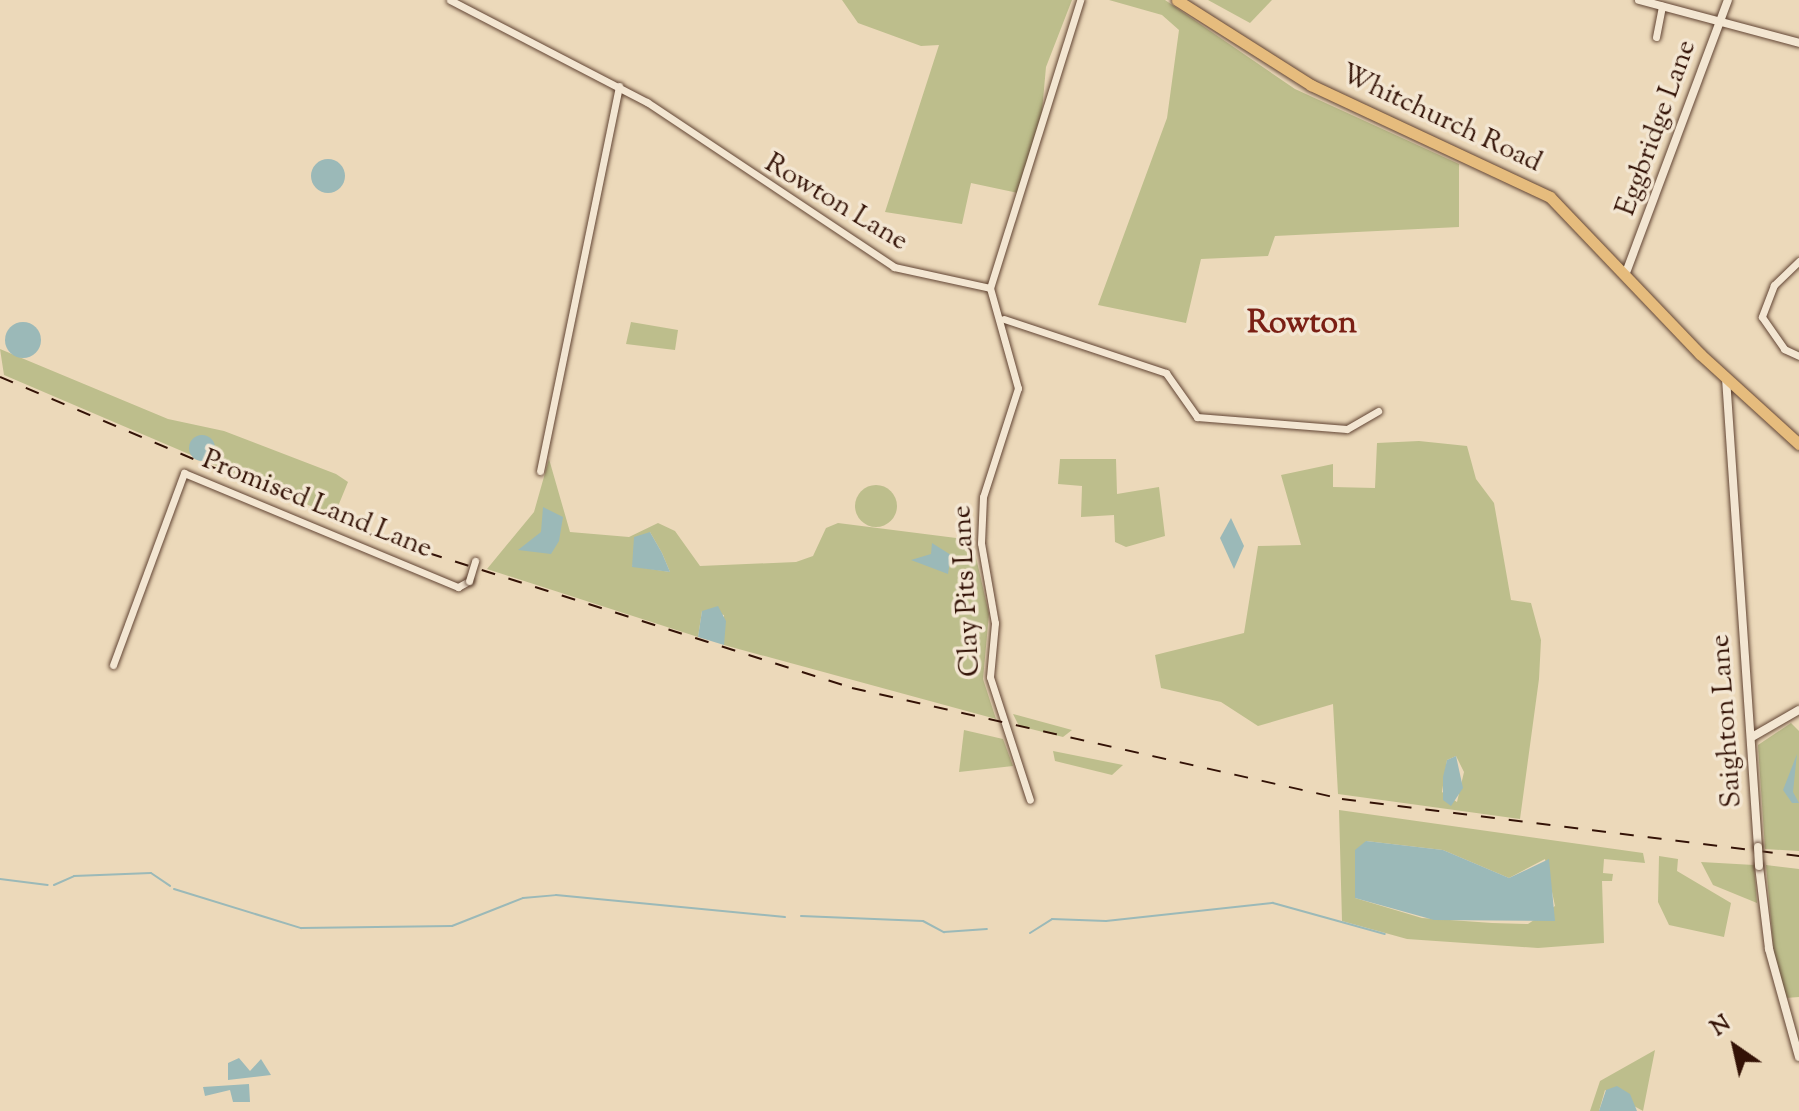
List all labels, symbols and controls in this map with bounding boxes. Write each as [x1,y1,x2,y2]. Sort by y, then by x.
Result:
street label: Eggbridge Lane [1610,36,1704,220]
street label: Whitchurch Road [1335,58,1547,180]
street label: Rowton Lane [758,147,914,259]
district label: Rowton [1247,305,1357,343]
street label: Promised Land Lane [197,444,437,566]
street label: Clay Pits Lane [946,504,988,678]
street label: Saighton Lane [1704,633,1750,809]
north arrow [1695,1007,1775,1087]
text: N [1705,1009,1738,1045]

